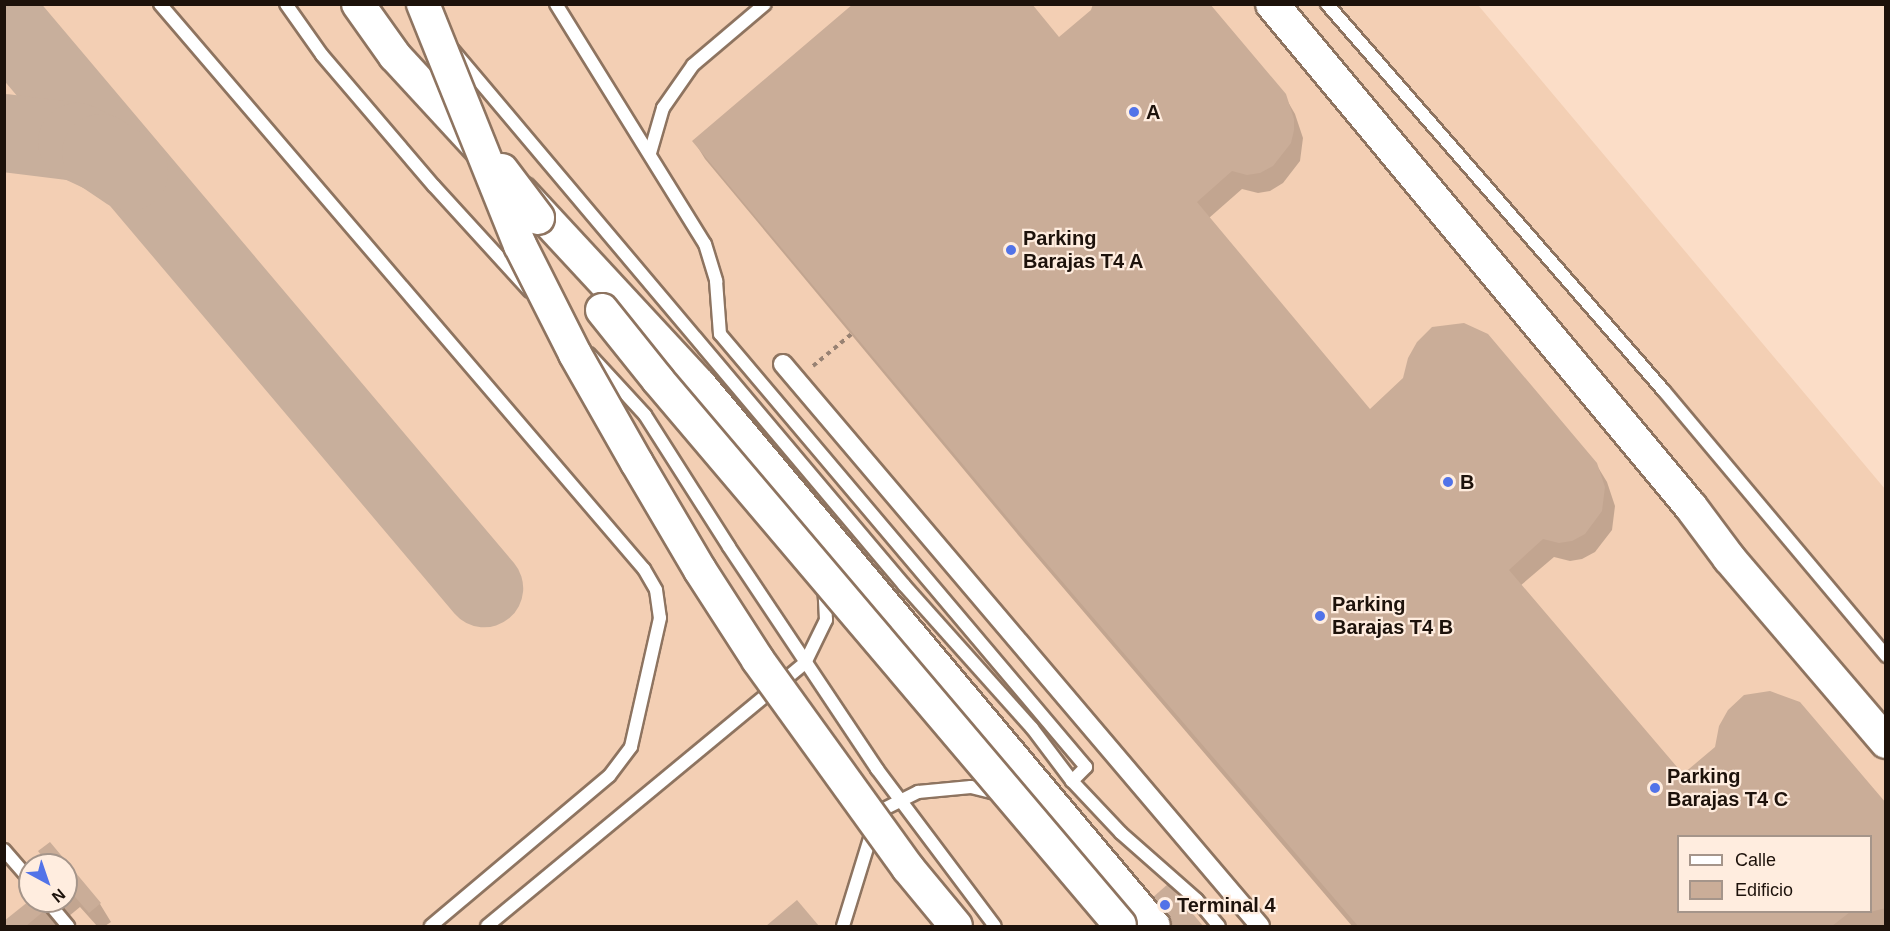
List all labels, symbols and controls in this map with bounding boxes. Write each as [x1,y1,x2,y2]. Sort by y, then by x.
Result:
place label: A [1146,100,1160,124]
marker: A [1127,105,1141,119]
place label: Parking Barajas T4 A [1023,226,1144,273]
marker: Parking Barajas T4 A [1004,243,1018,257]
place label: B [1460,470,1474,494]
marker: B [1441,475,1455,489]
place label: Parking Barajas T4 B [1332,592,1453,639]
marker: Parking Barajas T4 B [1313,609,1327,623]
place label: Parking Barajas T4 C [1667,765,1788,812]
marker: Parking Barajas T4 C [1648,781,1662,795]
legend [1677,835,1872,913]
text: Calle [1735,850,1776,870]
north arrow [18,853,78,913]
text: Edificio [1735,880,1793,900]
text: N [49,885,68,906]
place label: Terminal 4 [1177,893,1276,917]
marker: Terminal 4 [1158,898,1172,912]

